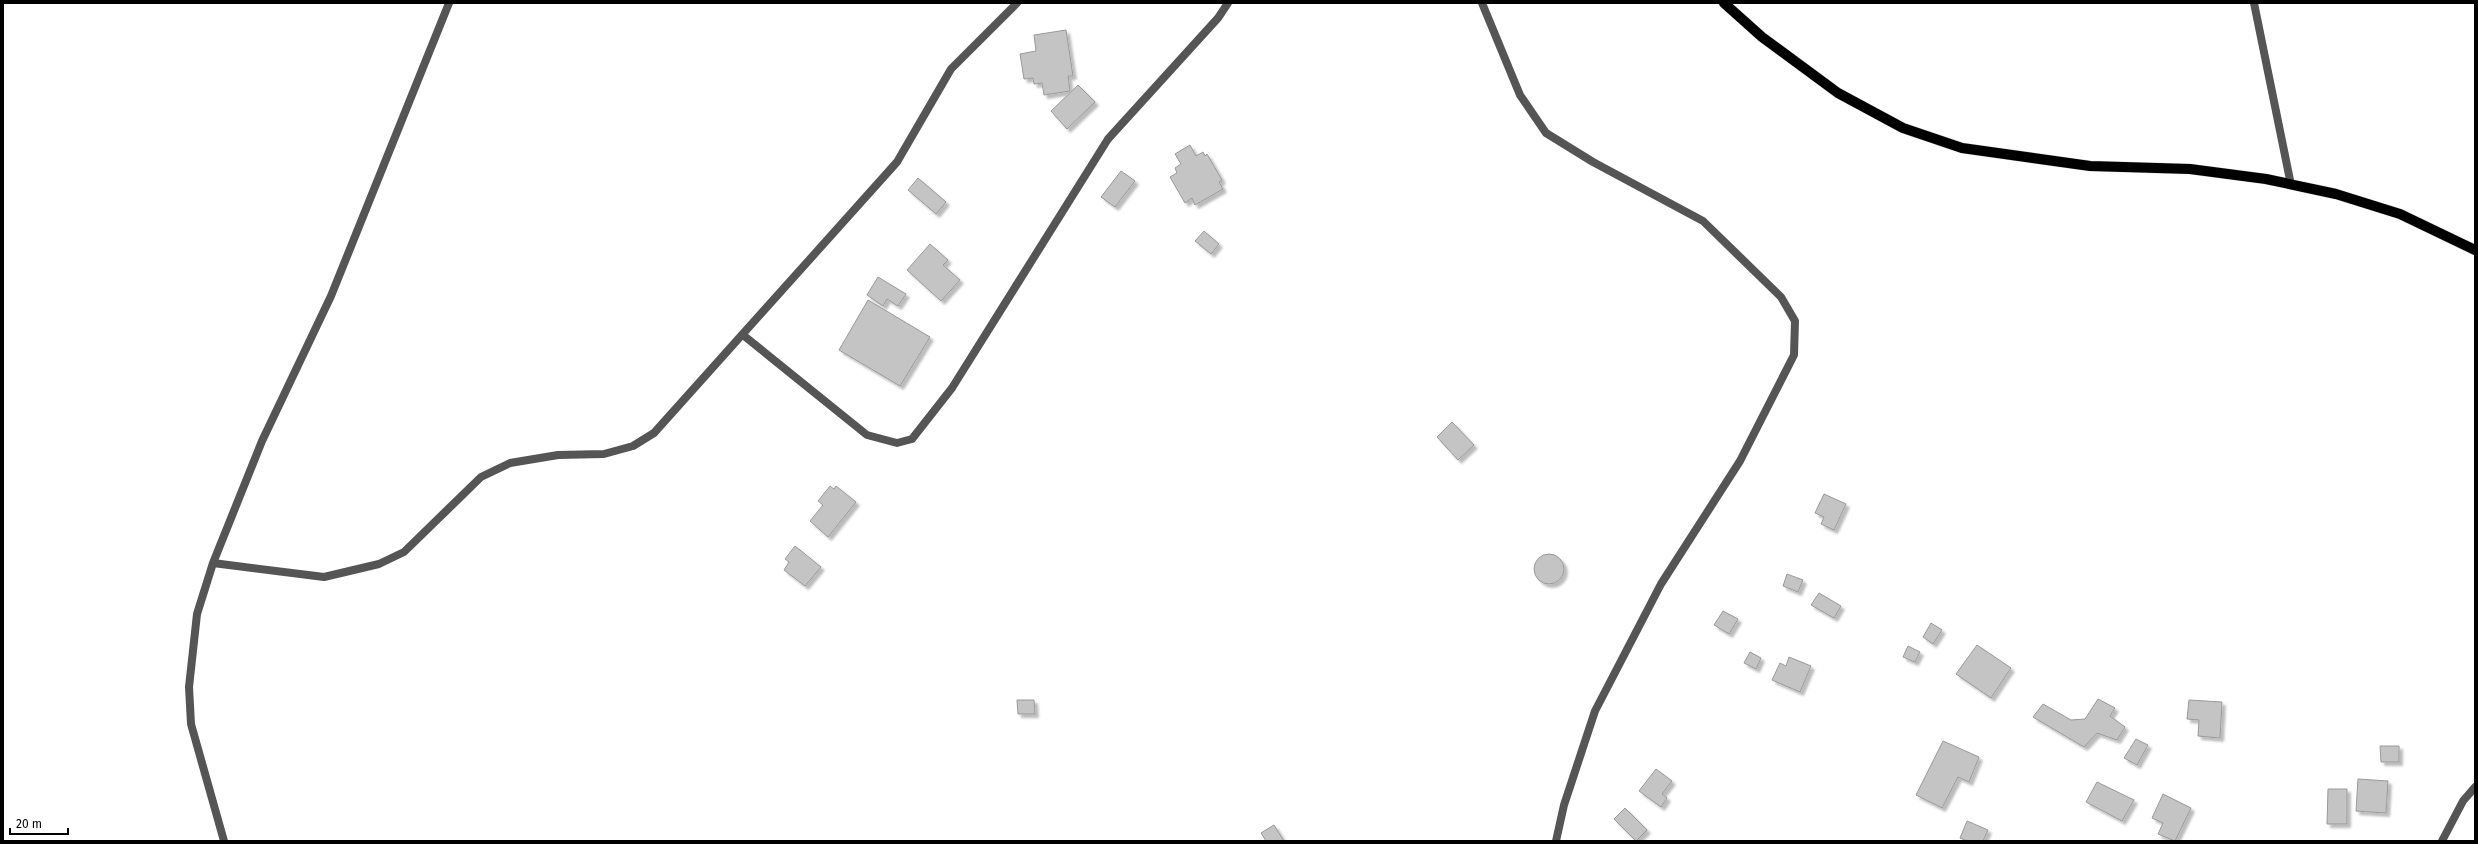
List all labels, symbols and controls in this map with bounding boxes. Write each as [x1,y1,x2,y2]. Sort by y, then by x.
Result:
scale bar [10,810,68,836]
text: 20 m [16,817,42,831]

